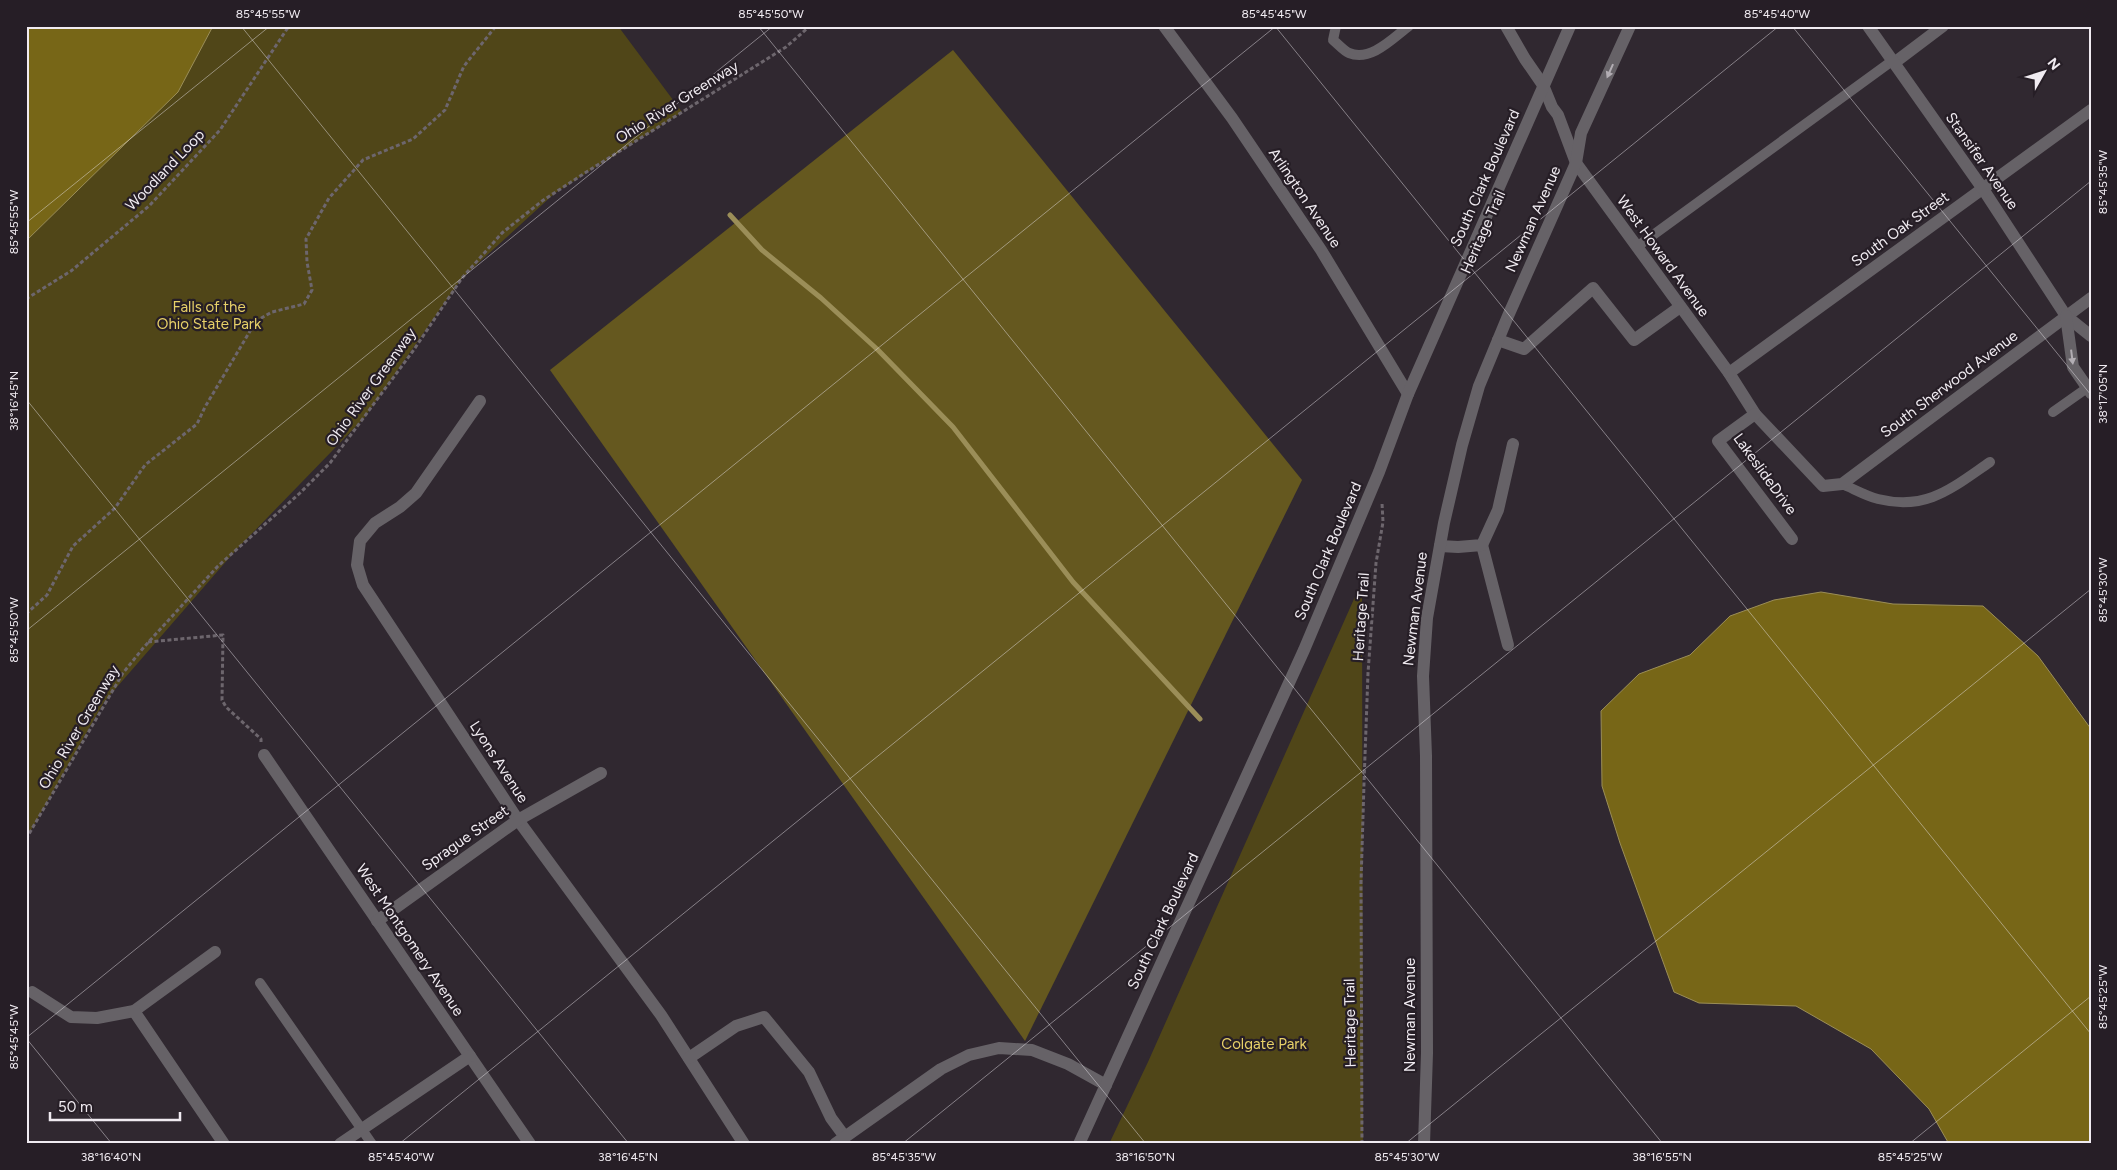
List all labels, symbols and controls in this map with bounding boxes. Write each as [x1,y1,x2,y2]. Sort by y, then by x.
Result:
text: 85°45'55"W [236,7,301,21]
text: 85°45'50"W [738,7,804,21]
text: 85°45'45"W [1241,7,1307,21]
text: 85°45'40"W [1744,7,1810,21]
north arrow [2020,48,2070,98]
text: N [2044,55,2064,74]
street label: Ohio River Greenway [612,57,742,147]
one-way arrow [1605,64,1613,78]
street label: South Clark Boulevard [1447,107,1523,249]
street label: Stansifer Avenue [1942,109,2022,213]
street label: Woodland Loop [122,126,208,214]
street label: Arlington Avenue [1265,145,1345,251]
text: 85°45'35"W [2096,149,2110,214]
street label: Newman Avenue [1501,163,1565,275]
street label: South Oak Street [1848,187,1953,270]
street label: Heritage Trail [1457,188,1509,276]
text: 85°45'55"W [7,189,21,254]
street label: West Howard Avenue [1613,192,1713,320]
park label: Falls of the Ohio State Park [157,298,262,333]
street label: Ohio River Greenway [322,324,420,450]
street label: South Sherwood Avenue [1877,327,2021,441]
one-way arrow [2068,349,2076,365]
text: 38°17'05"N [2096,364,2110,424]
text: 38°16'45"N [7,371,21,431]
street label: LakeslideDrive [1729,430,1801,518]
street label: South Clark Boulevard [1291,479,1365,623]
street label: Newman Avenue [1399,551,1431,667]
text: 85°45'30"W [2096,557,2110,623]
street label: Heritage Trail [1349,572,1373,662]
text: 85°45'50"W [7,597,21,663]
street label: Ohio River Greenway [35,662,123,792]
street label: Lyons Avenue [466,718,532,806]
street label: Sprague Street [418,801,512,875]
street label: South Clark Boulevard [1123,850,1203,992]
street label: West Montgomery Avenue [352,861,468,1019]
street label: Newman Avenue [1401,958,1419,1072]
text: 85°45'25"W [2096,964,2110,1029]
street label: Heritage Trail [1340,978,1360,1068]
text: 85°45'45"W [7,1004,21,1070]
park label: Colgate Park [1221,1035,1307,1053]
scale bar [50,1090,180,1122]
text: 50 m [58,1098,93,1116]
text: 38°16'40"N [81,1150,141,1164]
text: 85°45'40"W [368,1150,434,1164]
text: 38°16'45"N [598,1150,658,1164]
text: 85°45'35"W [872,1150,937,1164]
text: 38°16'50"N [1115,1150,1175,1164]
text: 85°45'30"W [1374,1150,1440,1164]
text: 38°16'55"N [1632,1150,1692,1164]
text: 85°45'25"W [1878,1150,1943,1164]

